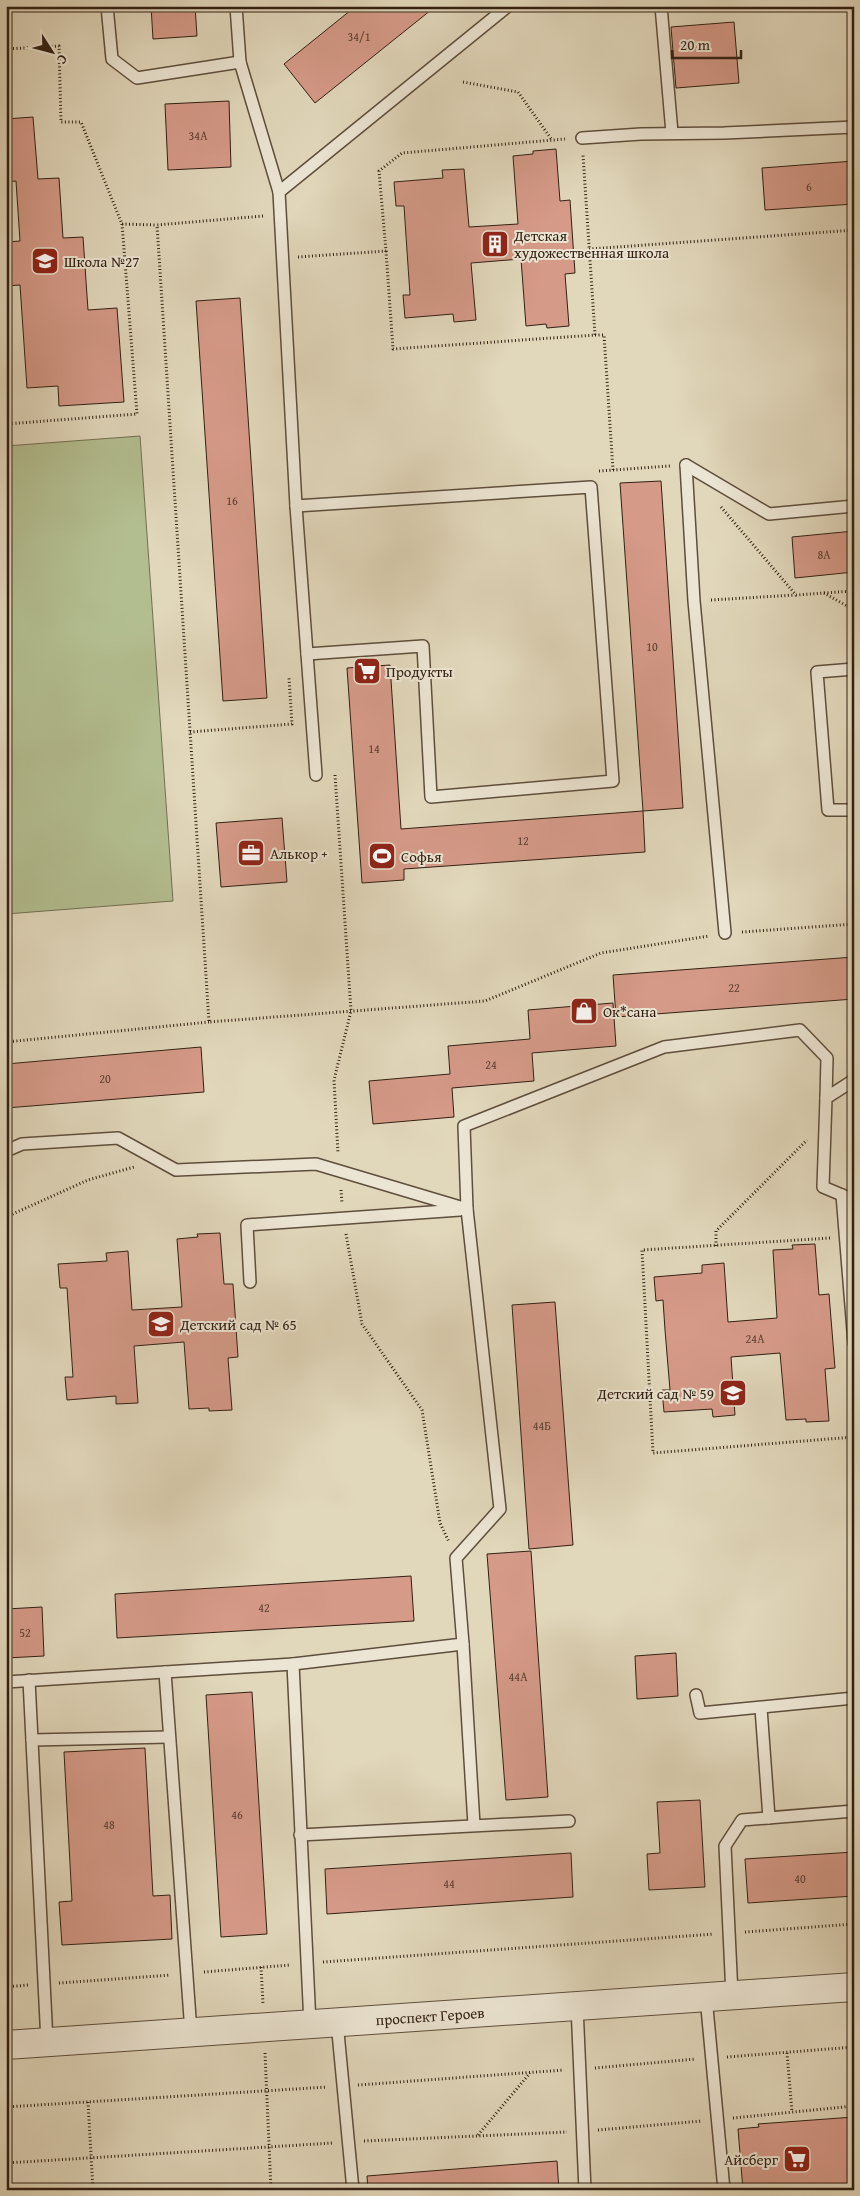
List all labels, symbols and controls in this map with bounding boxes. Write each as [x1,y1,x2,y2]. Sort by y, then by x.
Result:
north arrow [28,28,78,78]
house number: 34/1 [348,28,371,45]
scale bar [672,28,741,60]
text: 20 m [680,34,711,55]
text: С [52,51,73,69]
house number: 34А [189,127,208,144]
house number: 6 [806,178,812,195]
place label: Детская художественная школа [513,225,670,263]
building icon: Детская художественная школа [480,229,510,259]
school or university icon: Школа №27 [30,246,60,276]
place label: Школа №27 [64,251,139,272]
house number: 16 [226,492,238,509]
house number: 8А [817,546,831,563]
house number: 10 [646,638,658,655]
supermarket icon: Продукты [352,656,382,686]
place label: Продукты [386,661,453,682]
house number: 14 [368,740,380,757]
house number: 12 [517,832,529,849]
office icon: Алькор + [236,838,266,868]
sports icon: Софья [367,841,397,871]
place label: Алькор + [270,843,328,864]
place label: Софья [401,846,442,867]
house number: 22 [728,979,740,996]
shop icon: Ок*сана [569,996,599,1026]
place label: Ок*сана [603,1001,657,1022]
house number: 24 [485,1056,497,1073]
house number: 20 [99,1070,111,1087]
school or university icon: Детский сад № 65 [146,1309,176,1339]
place label: Детский сад № 65 [179,1314,297,1335]
house number: 24А [746,1330,765,1347]
school or university icon: Детский сад № 59 [718,1378,748,1408]
place label: Детский сад № 59 [596,1383,714,1404]
house number: 44Б [533,1417,551,1434]
house number: 42 [258,1599,270,1616]
house number: 52 [19,1624,31,1641]
house number: 44А [509,1668,528,1685]
house number: 46 [231,1806,243,1823]
house number: 48 [103,1816,115,1833]
house number: 40 [794,1870,806,1887]
house number: 44 [443,1875,455,1892]
street label: проспект Героев [375,2002,485,2030]
supermarket icon: Айсберг [782,2144,812,2174]
place label: Айсберг [724,2149,779,2170]

